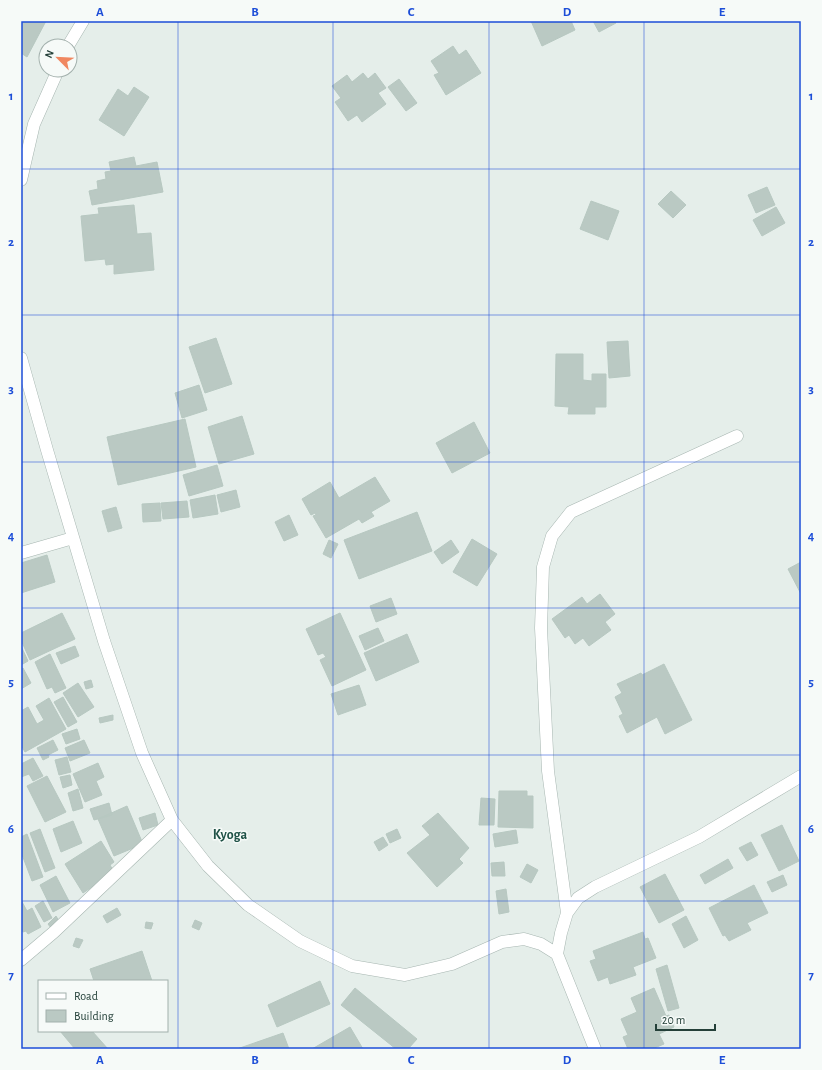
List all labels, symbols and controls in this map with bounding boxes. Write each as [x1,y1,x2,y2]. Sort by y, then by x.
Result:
text: A [96,6,104,19]
text: B [251,6,259,19]
text: C [408,6,415,19]
text: D [563,6,572,19]
text: E [719,6,726,19]
north arrow [38,38,78,78]
text: N [43,48,56,60]
text: 1 [9,90,13,103]
text: 1 [809,90,813,103]
text: 2 [8,236,14,249]
text: 2 [808,236,814,249]
text: 3 [8,383,14,396]
text: 3 [808,383,814,396]
text: 4 [8,530,15,543]
text: 4 [808,530,815,543]
text: 5 [8,676,14,689]
text: 5 [808,676,814,689]
text: 6 [8,823,14,836]
text: 6 [808,823,814,836]
district label: Kyoga [213,828,247,842]
text: 7 [8,969,14,982]
text: 7 [808,969,814,982]
legend [38,980,168,1032]
text: Road [74,990,98,1002]
scale bar [656,1006,715,1032]
text: Building [74,1010,114,1022]
text: 20 m [662,1014,685,1026]
text: A [96,1054,104,1067]
text: B [251,1054,259,1067]
text: C [408,1054,415,1067]
text: D [563,1054,572,1067]
text: E [719,1054,726,1067]

